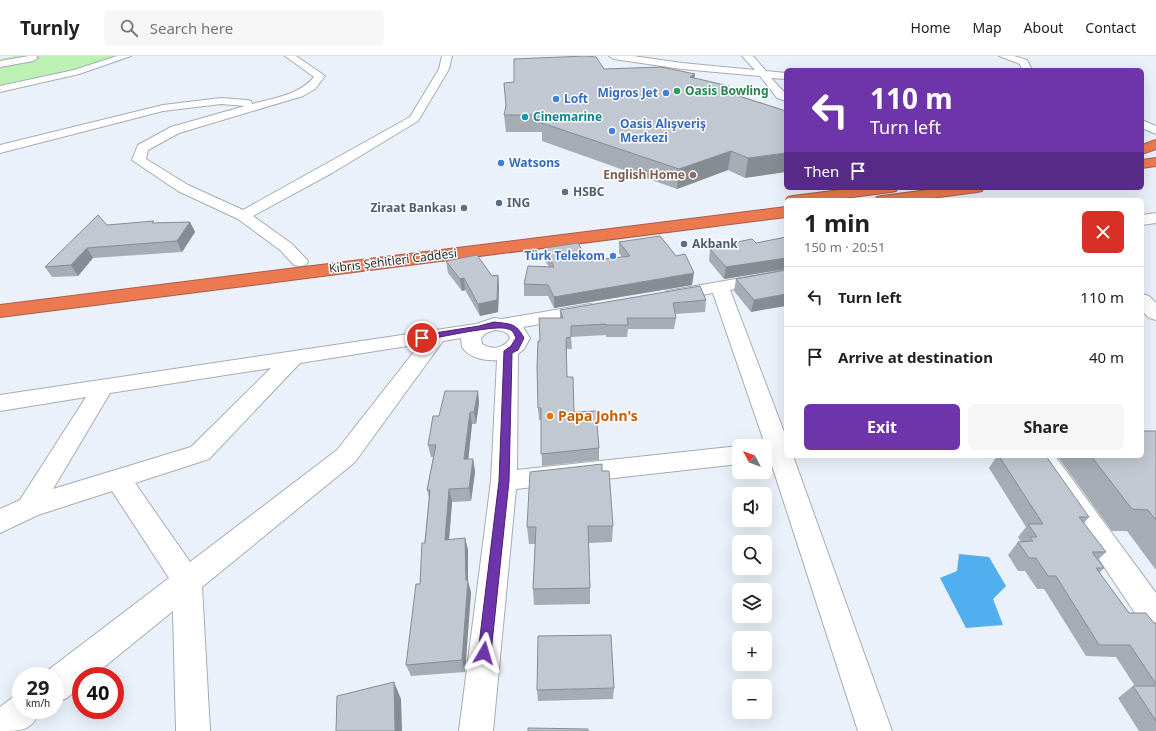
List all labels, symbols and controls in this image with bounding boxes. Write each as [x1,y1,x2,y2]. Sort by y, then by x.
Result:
search box [104,10,384,46]
text: Turnly [20,15,80,41]
icon: search [118,17,140,39]
text: Search here [150,18,233,38]
text: Home [911,18,950,37]
text: Map [972,18,1002,37]
text: About [1024,18,1063,37]
text: Contact [1085,18,1136,37]
text: 110 m [870,79,953,117]
place label: Oasis Bowling [685,82,769,99]
place label: Migros Jet [597,84,658,101]
icon: left [804,84,856,136]
marker: Oasis Bowling [672,86,682,96]
marker: Migros Jet [661,88,671,98]
place label: Loft [564,90,588,107]
marker: Loft [551,94,561,104]
place label: Cinemarine [533,108,602,125]
marker: Cinemarine [520,112,530,122]
place label: Oasis Alışveriş Merkezi [620,115,706,146]
text: Turn left [870,115,941,139]
marker: Oasis Alışveriş Merkezi [607,126,617,136]
place label: Watsons [509,154,560,171]
marker: Watsons [496,158,506,168]
icon: arrive [847,160,869,182]
text: Then [804,161,839,181]
place label: English Home [603,166,685,183]
marker: English Home [688,170,698,180]
place label: HSBC [573,183,605,200]
marker: HSBC [560,187,570,197]
place label: ING [507,194,530,211]
marker: ING [494,198,504,208]
place label: Ziraat Bankası [370,199,456,216]
marker: Ziraat Bankası [459,203,469,213]
text: 1 min [804,206,870,239]
button: close [1082,211,1124,253]
place label: Akbank [692,235,738,252]
text: 150 m · 20:51 [804,238,885,256]
marker: Akbank [679,239,689,249]
street label: Kıbrıs Şehitleri Caddesi [328,244,458,277]
place label: Türk Telekom [524,247,605,264]
marker: Türk Telekom [608,251,618,261]
icon: left [804,286,826,308]
text: Turn left [838,287,902,307]
text: 110 m [1080,287,1124,307]
pin [405,321,439,355]
icon: arrive [411,327,433,349]
icon: arrive [804,346,826,368]
text: Arrive at destination [838,347,993,367]
text: 40 m [1089,347,1124,367]
button: Exit [804,404,960,450]
button: Share [968,404,1124,450]
place label: Papa John's [558,406,638,425]
marker: Papa John's [545,411,555,421]
north arrow [732,439,772,479]
map controls [732,439,772,719]
button: sound [732,487,772,527]
button: search [732,535,772,575]
button: layers [732,583,772,623]
button: + [732,631,772,671]
position arrow [463,632,505,674]
speed limit sign: 40 [72,667,124,719]
text: 29 [27,674,49,701]
button: − [732,679,772,719]
text: km/h [26,696,50,710]

